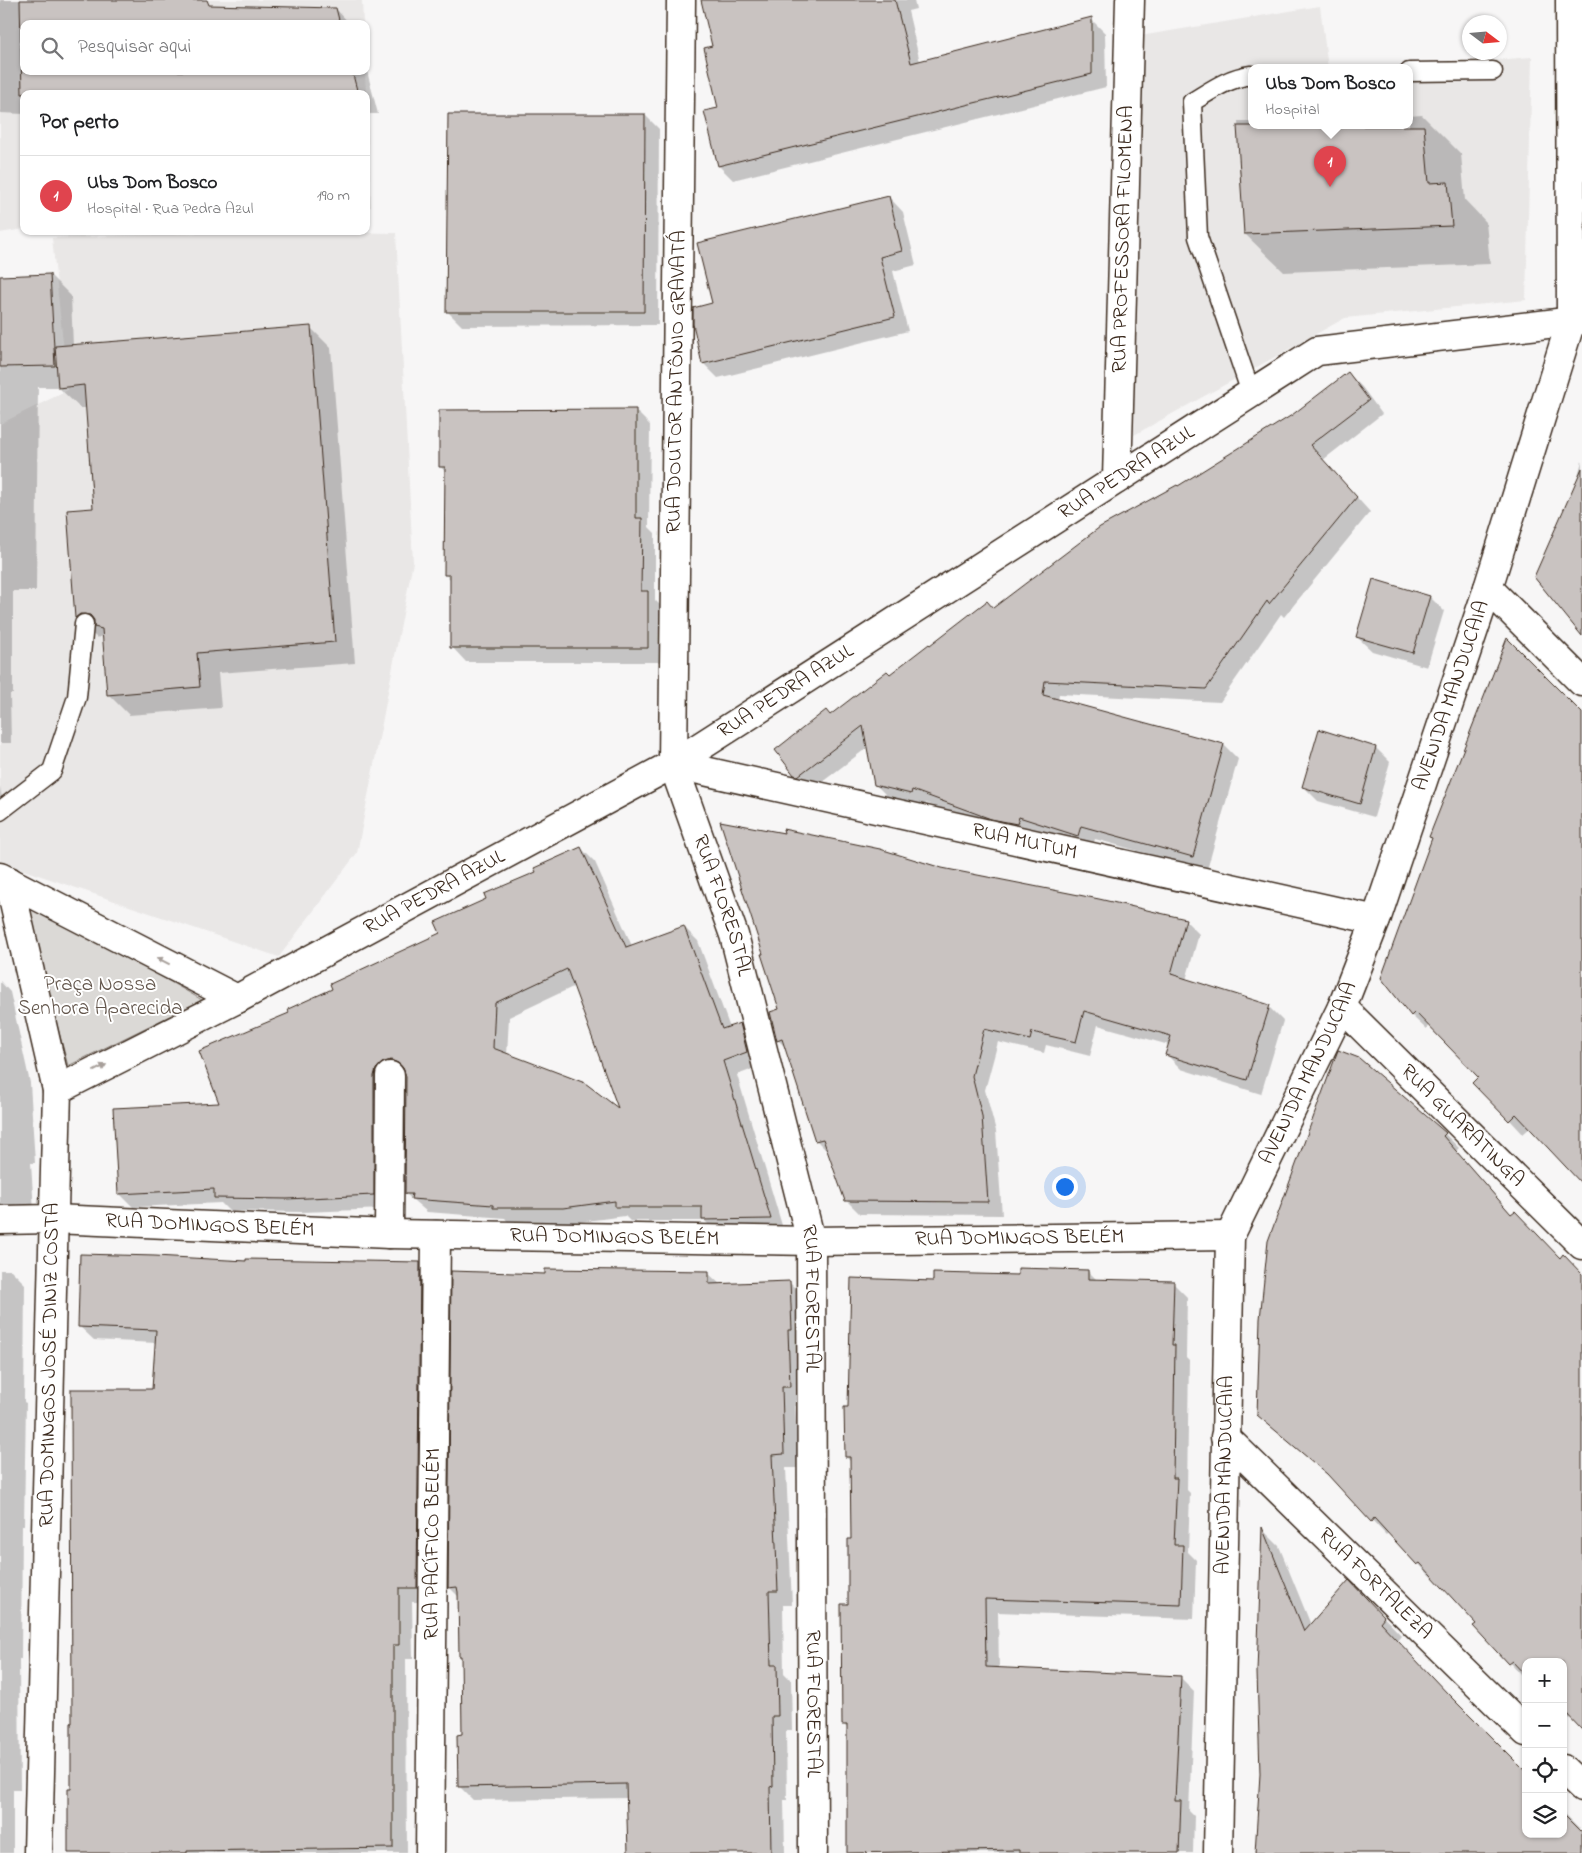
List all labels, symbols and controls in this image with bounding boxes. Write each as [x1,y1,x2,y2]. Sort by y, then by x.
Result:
north arrow [1462,15,1507,60]
search box [20,20,370,75]
icon: search [38,34,66,62]
text: Pesquisar aqui [78,34,191,61]
popup [1248,64,1413,129]
text: Ubs Dom Bosco [1265,71,1396,98]
text: Hospital [1265,98,1319,122]
street label: RUA PROFESSORA FILOMENA [1105,105,1142,373]
text: Por perto [40,108,119,138]
pin: 1 [1314,146,1346,187]
text: Ubs Dom Bosco [87,170,217,197]
text: 1 [53,184,59,208]
text: 190 m [317,184,350,208]
text: Hospital · Rua Pedra Azul [87,197,253,221]
street label: RUA DOUTOR ANTÔNIO GRAVATÁ [658,230,695,534]
street label: RUA PEDRA AZUL [1053,418,1201,528]
street label: AVENIDA MANDUCAIA [1406,597,1498,795]
street label: RUA PEDRA AZUL [712,637,860,746]
street label: RUA MUTUM [969,816,1080,868]
street label: RUA FLORESTAL [684,831,759,980]
street label: RUA PEDRA AZUL [359,842,511,943]
one-way arrow [156,957,170,965]
park label: Praça Nossa Senhora Aparecida [17,970,183,1024]
street label: AVENIDA MANDUCAIA [1252,978,1365,1170]
street label: RUA GUARATINGA [1393,1057,1531,1195]
one-way arrow [93,1064,107,1072]
your location [1052,1174,1078,1200]
street label: RUA DOMINGOS JOSÉ DINIZ COSTA [32,1203,68,1527]
street label: RUA DOMINGOS BELÉM [105,1206,315,1246]
street label: RUA DOMINGOS BELÉM [510,1221,720,1254]
street label: RUA FLORESTAL [793,1222,826,1373]
street label: RUA DOMINGOS BELÉM [915,1222,1124,1255]
street label: AVENIDA MANDUCAIA [1208,1375,1242,1575]
street label: RUA PACÍFICO BELÉM [417,1448,449,1640]
street label: RUA FORTALEZA [1311,1521,1439,1647]
street label: RUA FLORESTAL [797,1630,828,1778]
map controls [1522,1658,1567,1838]
button: + [1522,1658,1567,1703]
button: − [1522,1703,1567,1748]
button: locate [1522,1748,1567,1793]
button: layers [1522,1793,1567,1838]

